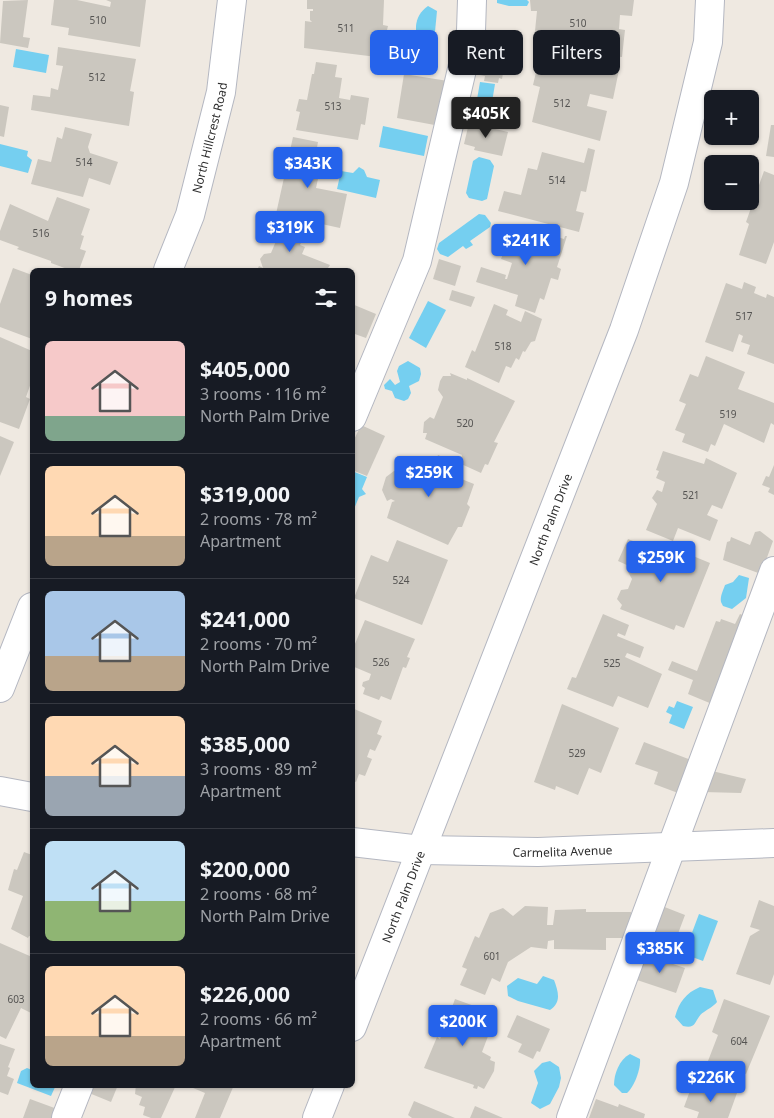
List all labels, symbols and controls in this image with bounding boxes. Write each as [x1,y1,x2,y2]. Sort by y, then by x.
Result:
house number: 510 [89,13,107,27]
house number: 510 [569,16,587,30]
house number: 511 [337,21,355,35]
chip: Buy [370,30,438,75]
chip: Rent [448,30,523,75]
chip: Filters [533,30,620,75]
house number: 512 [88,70,106,84]
street label: North Hillcrest Road [187,81,231,195]
map controls [704,90,759,210]
button: + [704,90,759,145]
pin: $405K [451,96,521,139]
house number: 512 [553,96,571,110]
house number: 513 [324,99,342,113]
text: $405K [462,102,510,124]
pin: $343K [273,146,343,189]
text: $343K [284,152,332,174]
house number: 514 [75,155,93,169]
button: − [704,155,759,210]
house number: 514 [548,173,566,187]
pin: $319K [255,210,325,253]
text: $319K [266,216,314,238]
pin: $241K [491,224,561,266]
house number: 516 [32,226,50,240]
text: $241K [502,229,550,251]
text: 9 homes [45,284,133,312]
icon: filters [312,284,340,312]
house number: 517 [735,309,753,323]
house number: 518 [494,339,512,353]
text: $405,000 [200,355,290,383]
icon: home [85,361,145,421]
text: 3 rooms · 116 m² [200,383,326,405]
text: North Palm Drive [200,405,330,427]
house number: 519 [719,407,737,421]
house number: 520 [456,416,474,430]
pin: $259K [394,456,464,498]
text: $259K [405,461,453,483]
street label: North Palm Drive [524,471,576,568]
text: $319,000 [200,480,290,508]
icon: home [85,486,145,546]
house number: 521 [682,488,700,502]
text: 2 rooms · 78 m² [200,508,317,530]
text: Apartment [200,530,281,552]
pin: $259K [626,540,696,583]
text: $259K [637,546,685,568]
house number: 524 [392,573,410,587]
text: $241,000 [200,605,290,633]
icon: home [85,611,145,671]
text: 2 rooms · 70 m² [200,633,317,655]
text: North Palm Drive [200,655,330,677]
house number: 526 [372,655,390,669]
house number: 525 [603,656,621,670]
text: $385,000 [200,730,290,758]
icon: home [85,736,145,796]
house number: 529 [568,746,586,760]
text: 3 rooms · 89 m² [200,758,317,780]
text: Apartment [200,780,281,802]
street label: Carmelita Avenue [512,841,613,861]
street label: North Palm Drive [377,848,429,945]
text: $200,000 [200,855,290,883]
icon: home [85,861,145,921]
text: 2 rooms · 68 m² [200,883,317,905]
text: North Palm Drive [200,905,330,927]
pin: $385K [625,932,695,974]
text: $385K [636,937,684,959]
house number: 601 [483,949,501,963]
text: $226,000 [200,980,290,1008]
icon: home [85,986,145,1046]
house number: 603 [7,992,25,1006]
pin: $200K [428,1004,498,1047]
text: 2 rooms · 66 m² [200,1008,317,1030]
text: $200K [439,1010,487,1032]
text: Apartment [200,1030,281,1052]
house number: 604 [730,1034,748,1048]
pin: $226K [676,1060,746,1103]
text: $226K [687,1066,735,1088]

